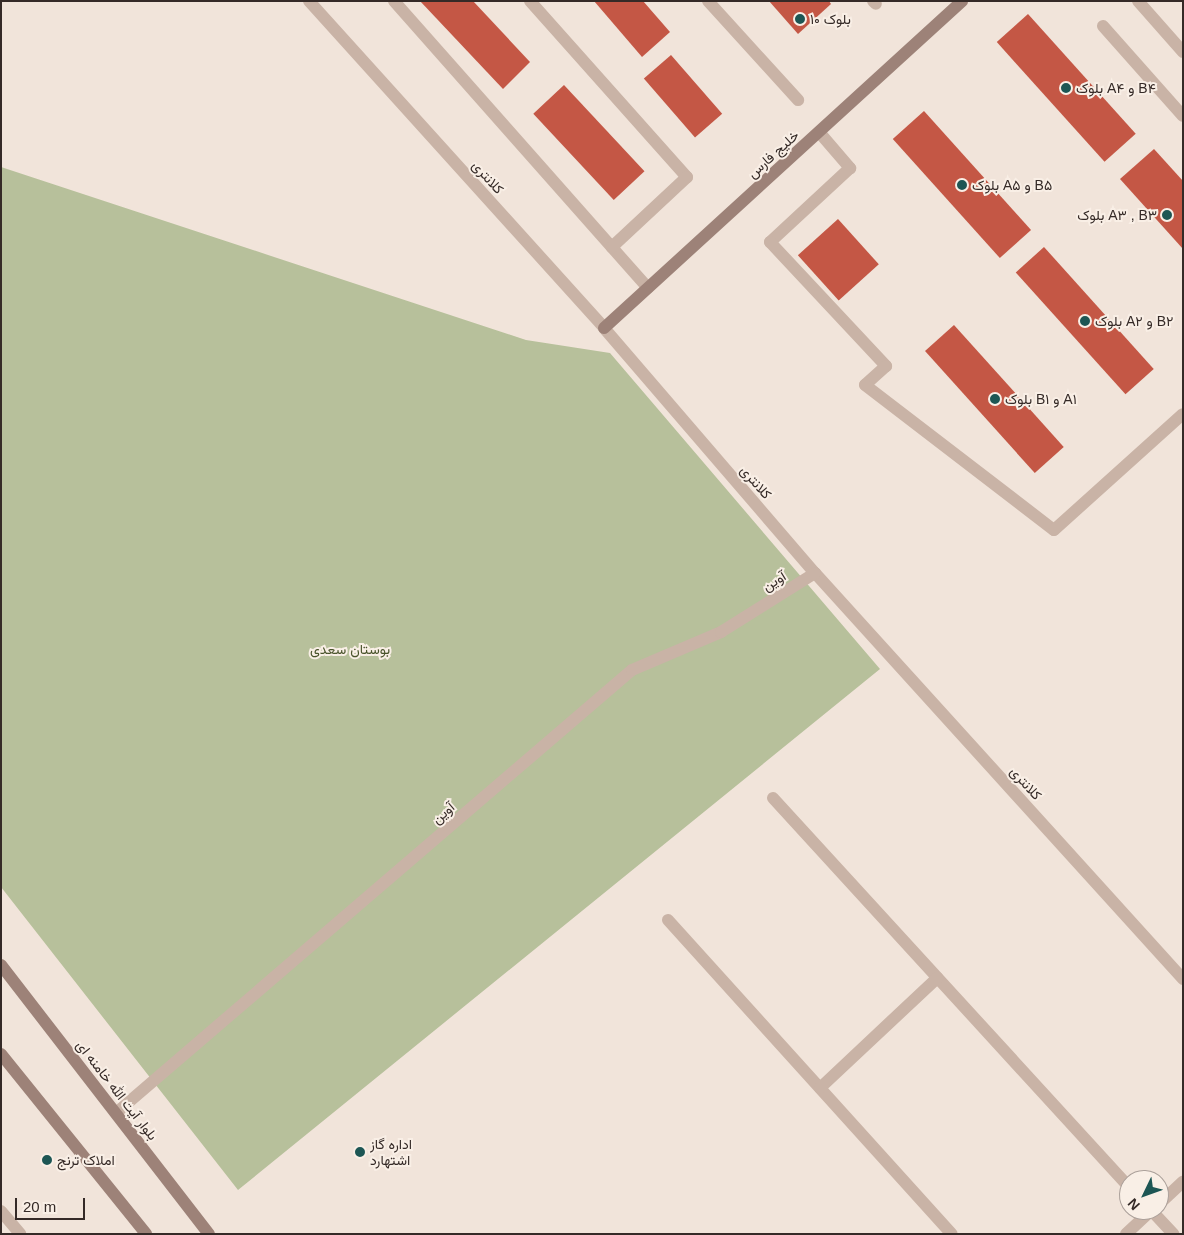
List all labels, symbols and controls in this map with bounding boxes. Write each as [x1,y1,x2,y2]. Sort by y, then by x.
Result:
place label: بلوک ۱۰ [810,11,851,27]
marker: بلوک ۱۰ [794,13,806,25]
place label: بلوک A۴ و B۴ [1076,80,1156,96]
marker: بلوک A۴ و B۴ [1060,82,1072,94]
street label: خلیج فارس [744,127,802,181]
street label: کلانتری [469,157,507,197]
place label: بلوک A۵ و B۵ [972,177,1052,193]
marker: بلوک A۵ و B۵ [956,179,968,191]
place label: بلوک A۳ , B۳ [1077,207,1157,223]
marker: بلوک A۳ , B۳ [1161,209,1173,221]
place label: بلوک A۲ و B۲ [1095,313,1173,329]
marker: بلوک A۲ و B۲ [1079,315,1091,327]
place label: بلوک B۱ و A۱ [1005,391,1077,407]
marker: بلوک B۱ و A۱ [989,393,1001,405]
street label: کلانتری [737,462,775,502]
street label: آوین [759,567,789,595]
park label: بوستان سعدی [310,641,390,657]
street label: کلانتری [1007,763,1045,803]
street label: آوین [428,799,458,827]
street label: بلوار آیت الله خامنه ای [73,1037,161,1143]
place label: اداره گاز اشتهارد [370,1136,412,1168]
marker: اداره گاز اشتهارد [354,1146,366,1158]
place label: املاک ترنج [57,1152,115,1168]
marker: املاک ترنج [41,1154,53,1166]
north arrow [1119,1170,1169,1220]
scale bar [18,1188,88,1220]
text: N [1124,1195,1143,1213]
text: 20 m [23,1198,56,1215]

